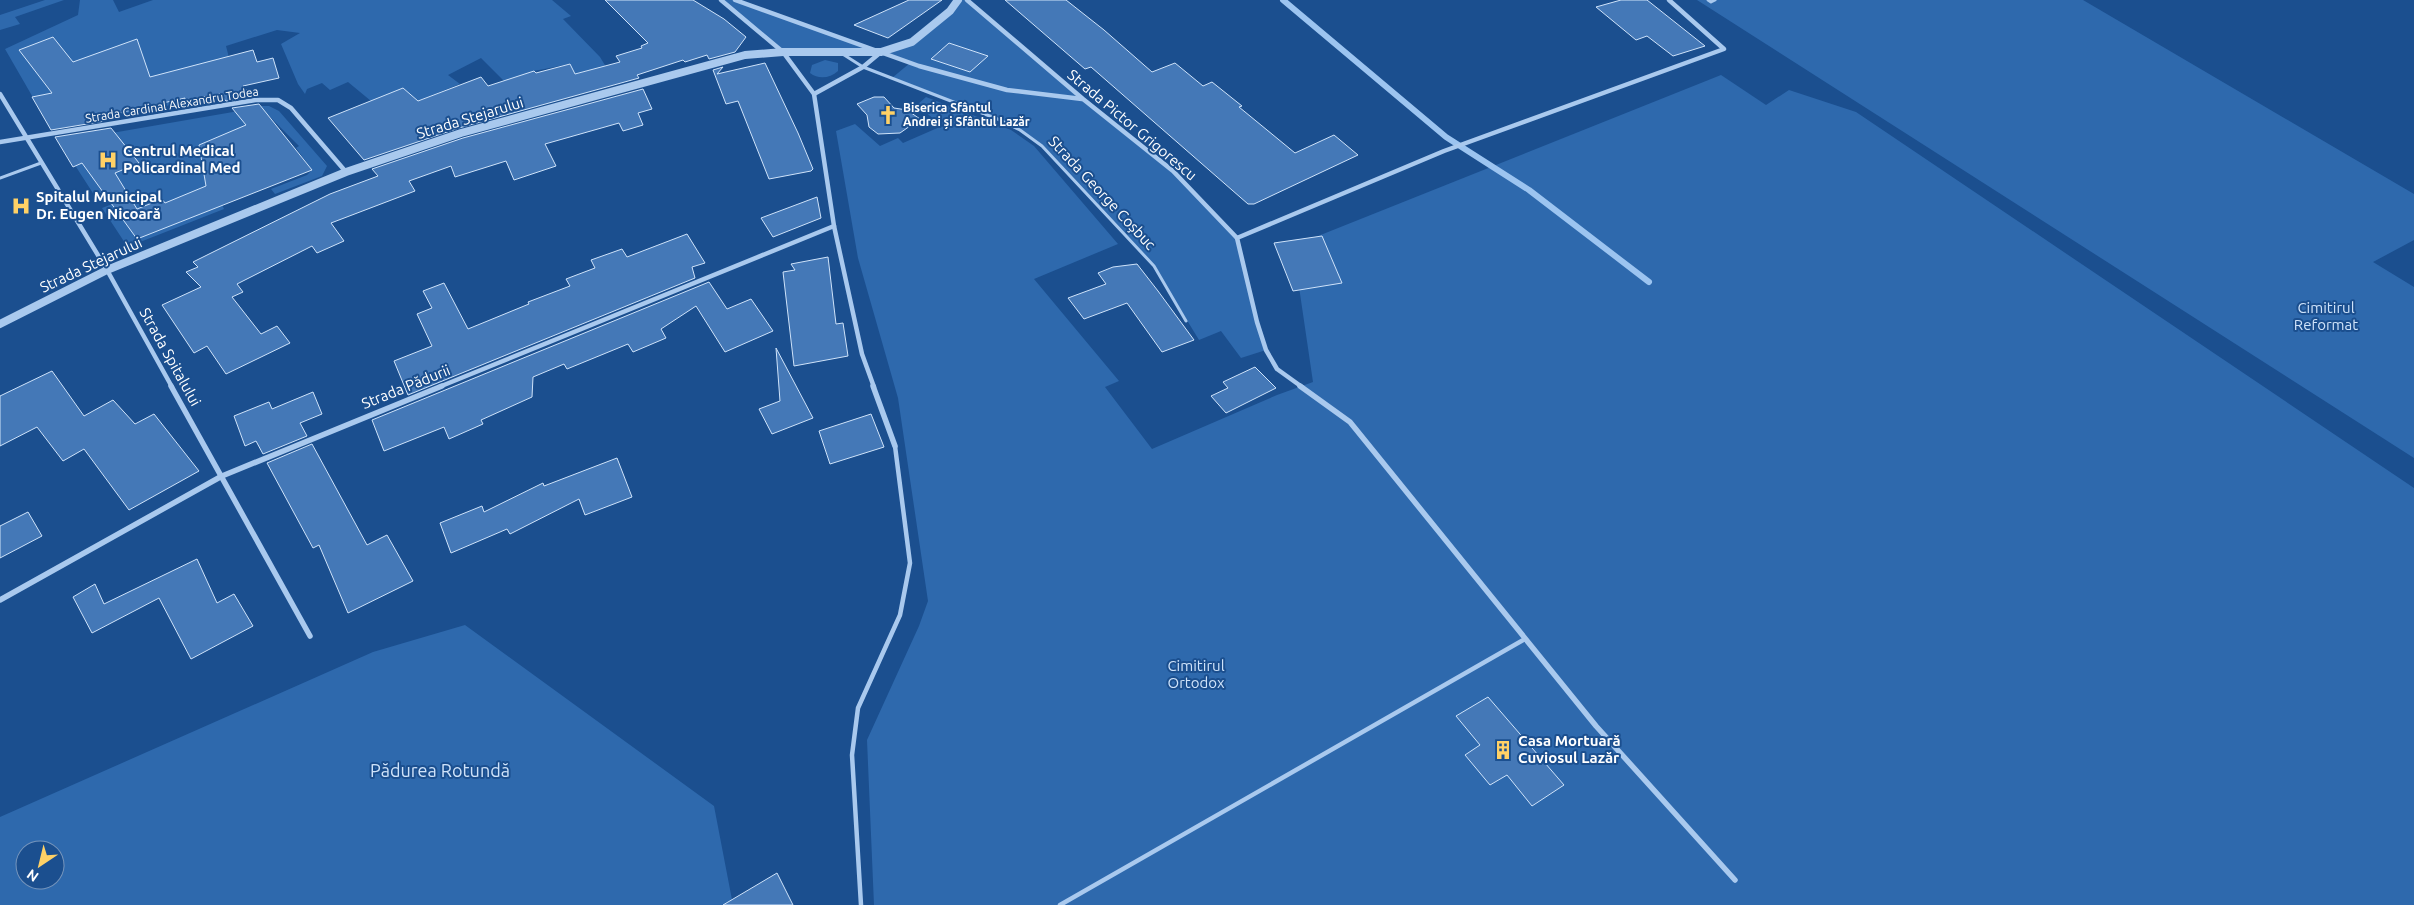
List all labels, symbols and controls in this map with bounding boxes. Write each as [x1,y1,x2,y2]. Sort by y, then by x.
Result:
street label: Strada Pictor Grigorescu [1064,66,1200,184]
street label: Strada Cardinal Alexandru Todea [84,84,260,125]
street label: Strada Stejarului [414,93,525,142]
place label: Biserica Sfântul Andrei și Sfântul Lazăr [903,101,1030,129]
church icon: Biserica Sfântul Andrei și Sfântul Lazăr [877,104,899,126]
street label: Strada George Coșbuc [1045,132,1159,253]
place label: Centrul Medical Policardinal Med [123,142,240,176]
hospital icon: Centrul Medical Policardinal Med [97,149,119,171]
place label: Spitalul Municipal Dr. Eugen Nicoară [36,188,162,222]
hospital icon: Spitalul Municipal Dr. Eugen Nicoară [10,195,32,217]
street label: Strada Stejarului [37,233,145,296]
park label: Cimitirul Reformat [2294,299,2358,333]
street label: Strada Spitalului [136,305,204,409]
street label: Strada Pădurii [359,361,453,412]
park label: Cimitirul Ortodox [1167,657,1225,691]
place label: Casa Mortuară Cuviosul Lazăr [1518,732,1621,766]
building icon: Casa Mortuară Cuviosul Lazăr [1492,739,1514,761]
park label: Pădurea Rotundă [370,760,510,780]
north arrow [15,840,65,890]
text: N [24,866,41,885]

